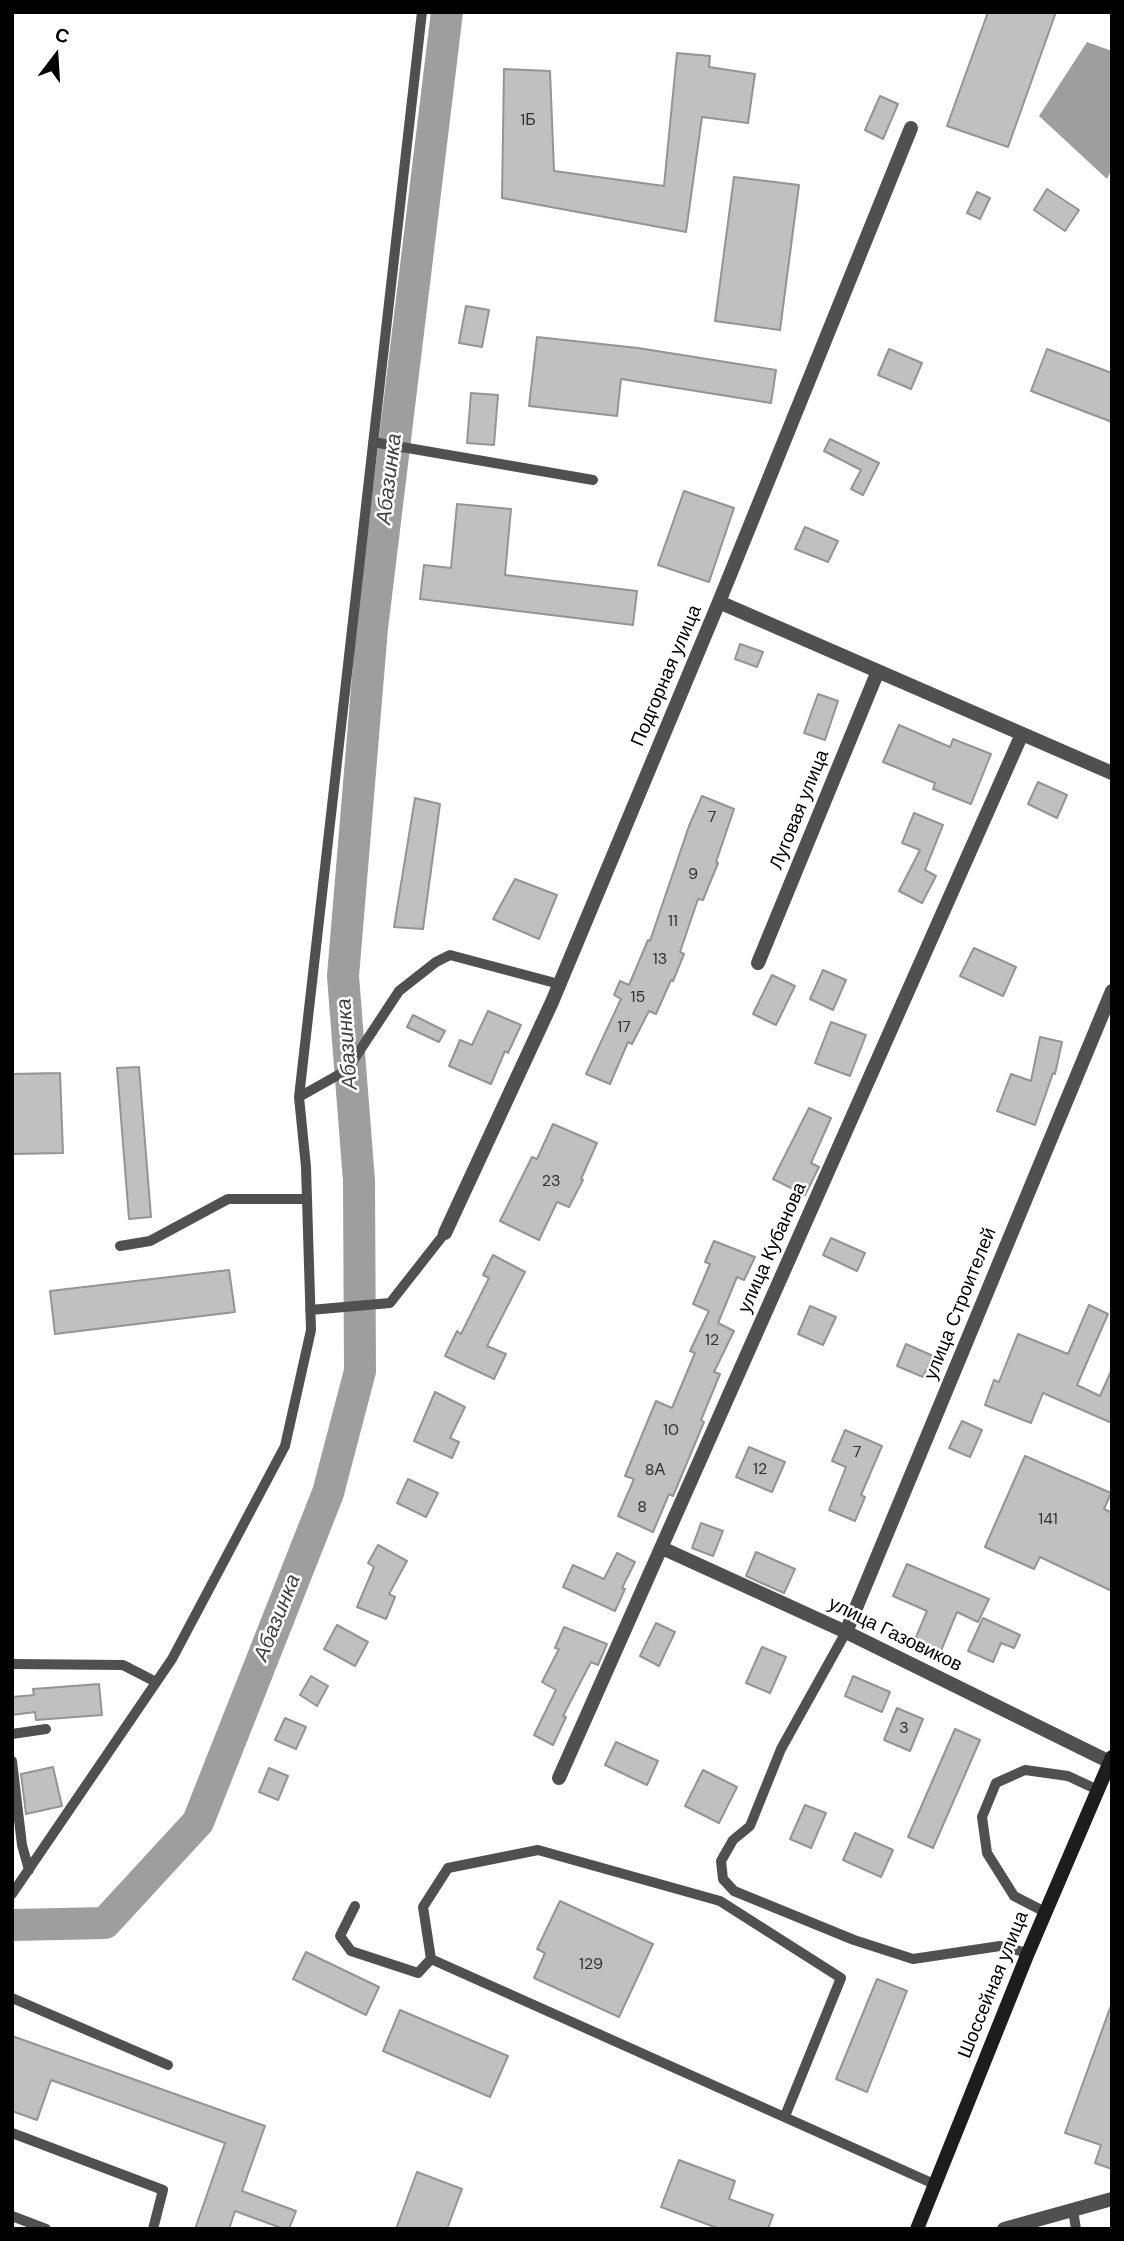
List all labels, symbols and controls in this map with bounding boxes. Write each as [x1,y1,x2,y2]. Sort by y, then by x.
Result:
north arrow [21,21,91,91]
text: С [52,21,73,49]
house number: 1Б [520,111,536,131]
water label: Абазинка [372,432,408,526]
street label: Подгорная улица [627,602,707,750]
street label: Луговая улица [766,747,834,873]
house number: 7 [708,808,716,828]
house number: 9 [688,865,698,885]
house number: 11 [668,912,678,932]
house number: 13 [653,950,667,970]
house number: 15 [631,988,645,1008]
water label: Абазинка [332,998,364,1090]
house number: 17 [617,1018,631,1038]
house number: 23 [542,1172,560,1192]
street label: улица Кубанова [734,1179,812,1317]
street label: улица Строителей [920,1225,1002,1383]
house number: 12 [705,1331,719,1351]
house number: 10 [663,1421,679,1441]
house number: 7 [853,1443,861,1463]
house number: 12 [753,1460,767,1480]
house number: 8А [645,1461,665,1481]
house number: 8 [637,1498,647,1518]
house number: 141 [1038,1510,1058,1530]
water label: Абазинка [249,1571,307,1665]
street label: улица Газовиков [824,1593,966,1677]
house number: 3 [899,1719,909,1739]
street label: Шоссейная улица [954,1908,1034,2062]
house number: 129 [579,1955,603,1975]

